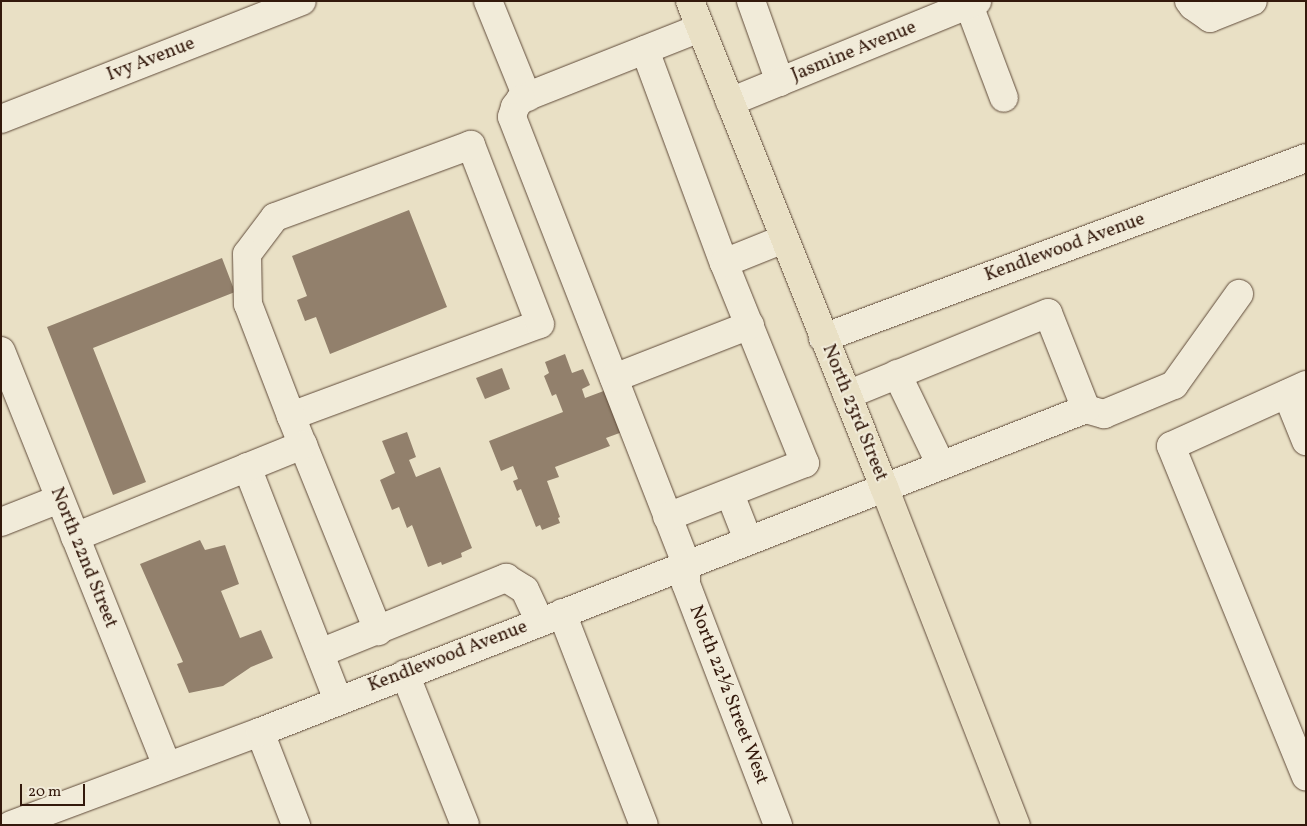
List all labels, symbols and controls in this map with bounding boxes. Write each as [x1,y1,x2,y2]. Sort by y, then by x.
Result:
street label: Jasmine Avenue [788,17,920,87]
street label: Ivy Avenue [104,33,198,87]
street label: Kendlewood Avenue [982,208,1148,288]
street label: North 23rd Street [816,341,892,485]
street label: North 22nd Street [44,484,122,632]
street label: North 22½ Street West [683,602,773,788]
street label: Kendlewood Avenue [365,616,531,698]
scale bar [22,774,88,806]
text: 20 m [28,782,61,803]

